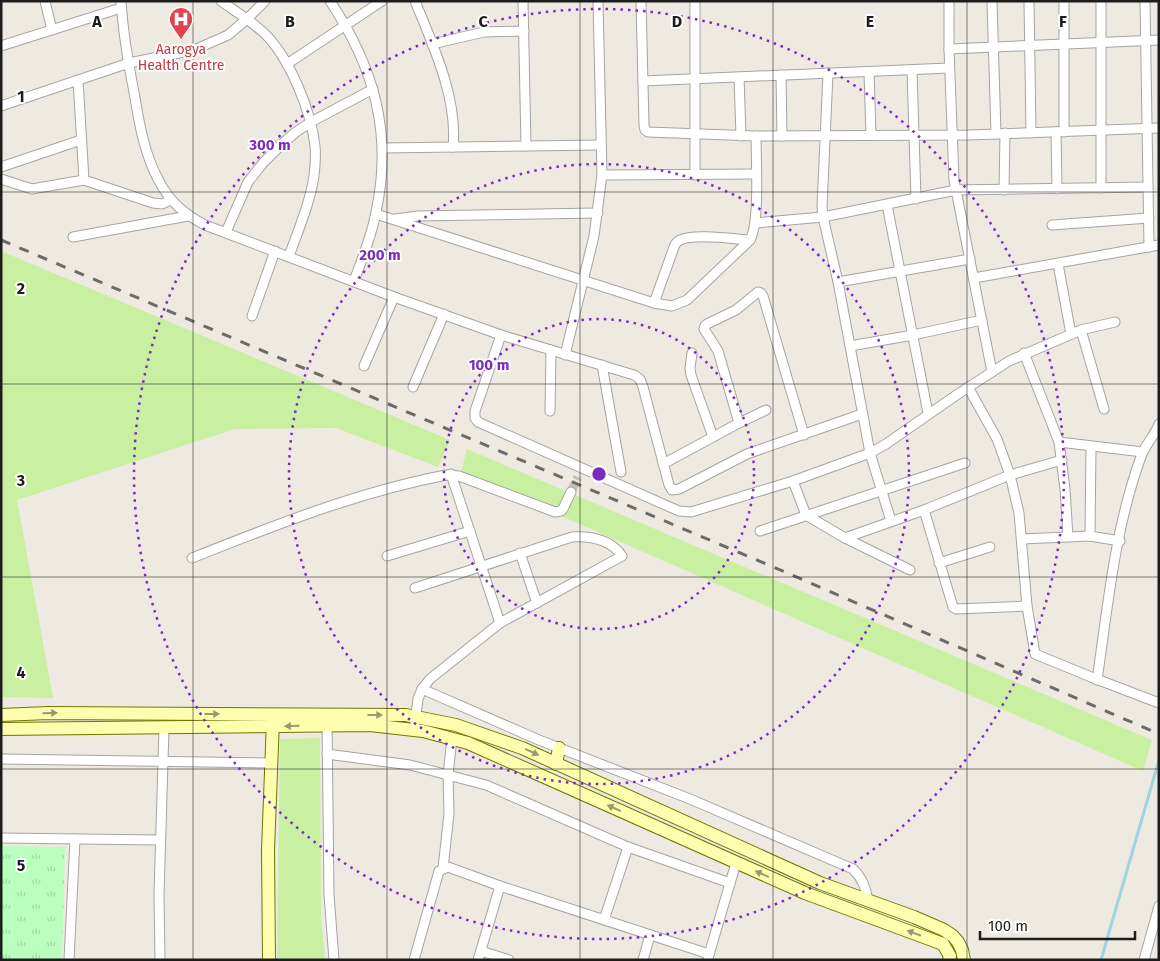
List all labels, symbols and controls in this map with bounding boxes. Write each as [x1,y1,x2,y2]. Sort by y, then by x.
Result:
hospital icon: Aarogya Health Centre [168,6,194,40]
text: A [91,12,102,31]
text: B [285,12,295,31]
text: C [478,12,488,31]
text: D [672,12,682,31]
text: E [866,12,874,31]
text: F [1059,12,1067,31]
place label: Aarogya Health Centre [138,41,224,74]
text: 1 [17,87,25,106]
text: 300 m [248,136,291,154]
text: 200 m [359,246,401,264]
text: 2 [17,279,25,298]
text: 100 m [469,356,509,374]
centre of rings [590,465,608,483]
text: 3 [16,471,25,490]
text: 4 [16,663,26,682]
one-way arrow [42,709,58,717]
one-way arrow [205,710,221,718]
one-way arrow [367,711,383,719]
one-way arrow [284,722,300,730]
one-way arrow [525,749,539,757]
one-way arrow [607,804,621,812]
text: 5 [17,856,26,875]
one-way arrow [755,870,769,878]
scale bar [980,908,1135,940]
text: 100 m [988,917,1028,935]
one-way arrow [906,929,921,937]

